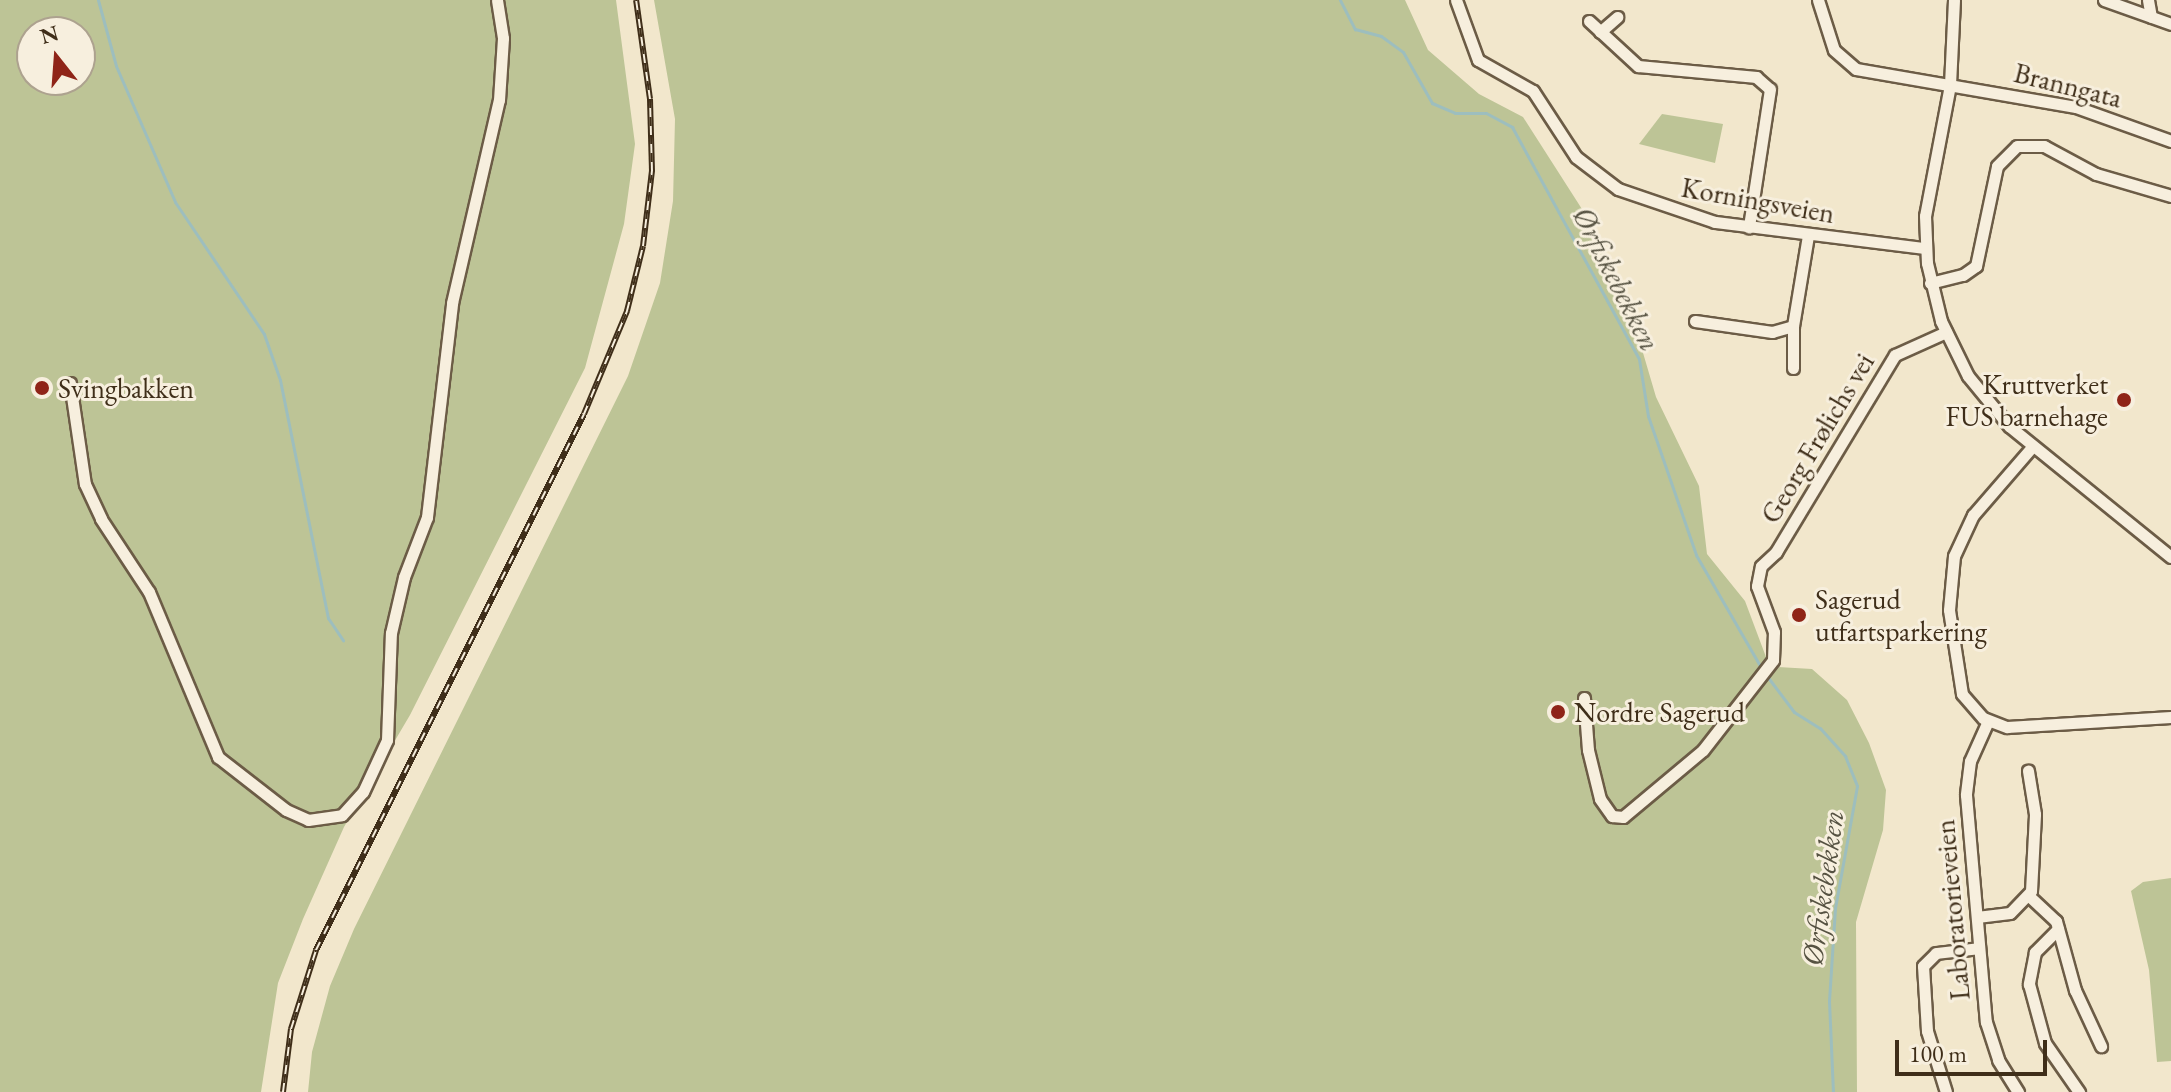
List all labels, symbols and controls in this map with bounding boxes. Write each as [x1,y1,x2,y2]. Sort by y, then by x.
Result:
north arrow [16,16,96,96]
text: N [37,18,62,51]
street label: Branngata [2011,55,2125,115]
street label: Korningsveien [1679,170,1837,230]
water label: Ørfiskebekken [1564,201,1668,357]
street label: Georg Frølichs vei [1753,347,1881,529]
place label: Kruttverket FUS barnehage [1946,367,2108,433]
place label: Svingbakken [58,371,194,405]
marker: Svingbakken [33,379,51,397]
marker: Kruttverket FUS barnehage [2115,391,2133,409]
place label: Sagerud utfartsparkering [1815,582,1987,648]
marker: Sagerud utfartsparkering [1790,606,1808,624]
place label: Nordre Sagerud [1574,695,1745,729]
marker: Nordre Sagerud [1549,703,1567,721]
water label: Ørfiskebekken [1794,808,1852,968]
street label: Laboratorieveien [1927,818,1977,1002]
scale bar [1899,1024,2051,1074]
text: 100 m [1909,1038,1967,1069]

